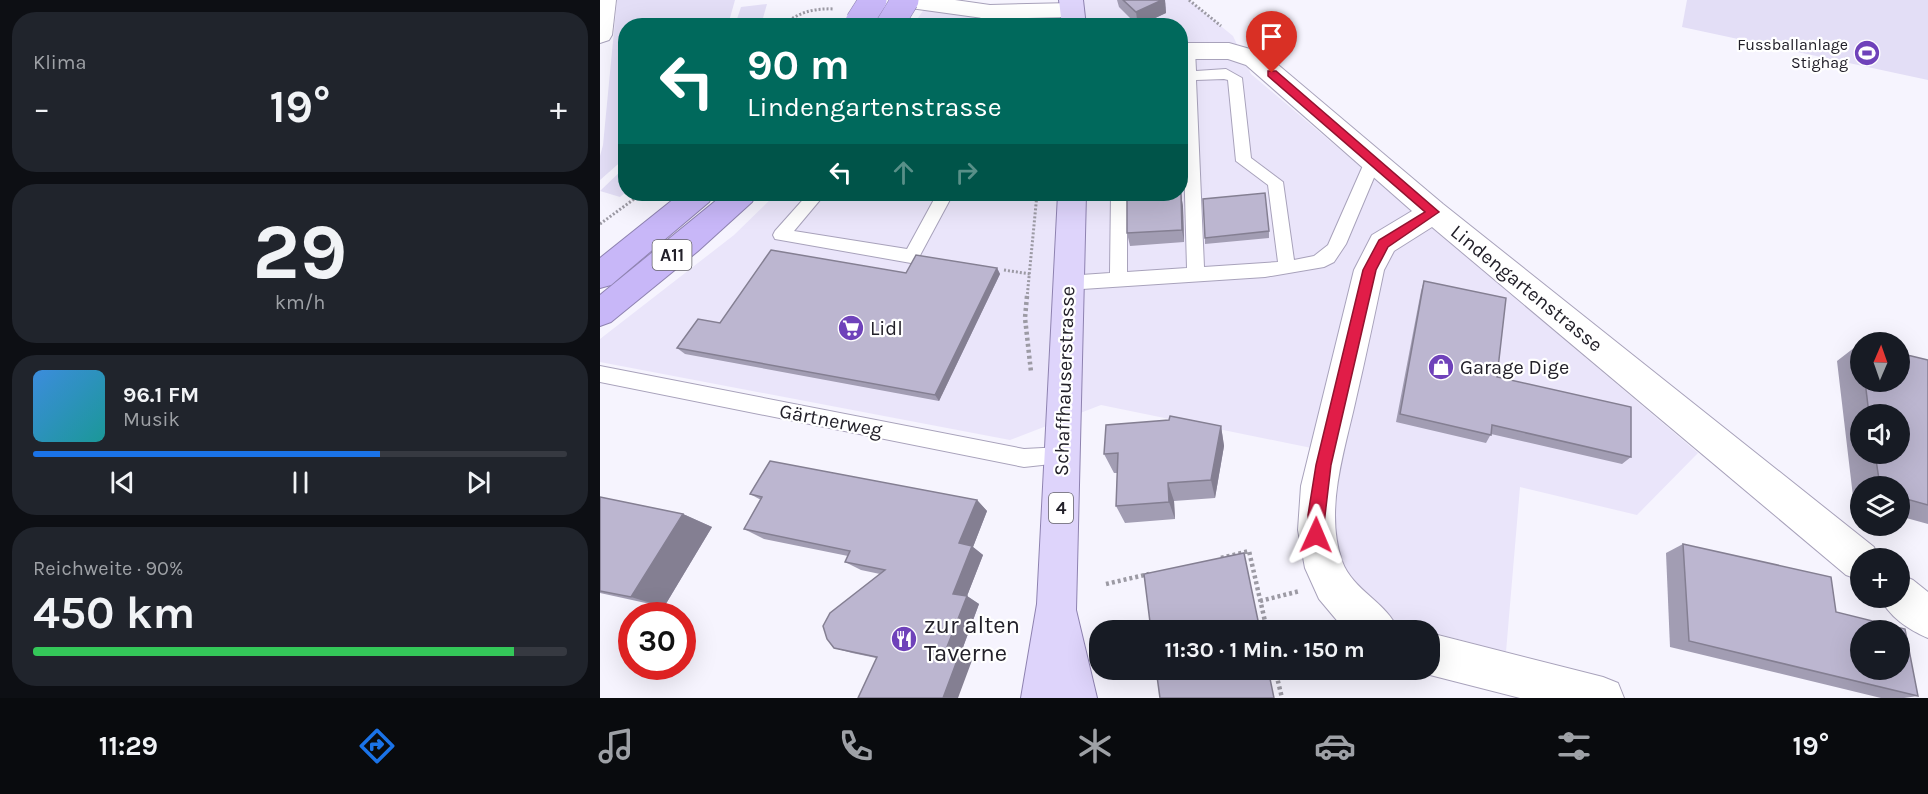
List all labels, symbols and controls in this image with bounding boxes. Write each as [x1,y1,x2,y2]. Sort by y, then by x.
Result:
pin [1246,11,1297,73]
icon: arrive [1255,20,1288,53]
place label: Fussballanlage Stighag [1737,35,1848,72]
sports icon: Fussballanlage Stighag [1852,38,1882,68]
text: 90 m [747,40,850,90]
icon: left [648,42,726,120]
text: Klima [33,51,86,74]
text: 19° [270,81,330,133]
text: − [33,89,50,127]
text: + [550,89,567,127]
text: Lindengartenstrasse [747,91,1002,123]
icon: left [824,156,857,189]
icon: ahead [887,156,920,189]
icon: right [950,156,983,189]
text: 29 [253,206,347,298]
street label: Lindengartenstrasse [1446,220,1607,357]
road number: A11 [652,240,692,270]
street label: Schaffhauserstrasse [1050,286,1079,476]
text: km/h [275,291,325,314]
supermarket icon: Lidl [836,313,866,343]
place label: Lidl [870,317,903,340]
north arrow [1850,332,1910,392]
map controls [1850,332,1910,680]
shop icon: Garage Dige [1426,352,1456,382]
place label: Garage Dige [1460,356,1569,379]
text: 96.1 FM [123,382,199,408]
street label: Gärtnerweg [778,399,884,442]
button: sound [1850,404,1910,464]
text: Musik [123,408,180,431]
icon: previous [106,466,139,499]
icon: pause [284,466,317,499]
icon: next [462,466,495,499]
button: layers [1850,476,1910,536]
road number: 4 [1049,493,1073,523]
position arrow [1284,503,1348,567]
button: + [1850,548,1910,608]
text: Reichweite · 90% [33,557,183,580]
text: 450 km [33,587,195,639]
speed limit sign: 30 [618,602,696,680]
place label: zur alten Taverne [924,611,1020,667]
button: − [1850,620,1910,680]
restaurant icon: zur alten Taverne [889,624,919,654]
text: 11:30 · 1 Min. · 150 m [1164,637,1365,663]
icon: directions [356,725,398,767]
icon: music [595,725,637,767]
icon: phone [835,725,877,767]
icon: climate [1074,725,1116,767]
icon: car [1314,725,1356,767]
icon: filters [1553,725,1595,767]
text: 11:29 [99,730,158,762]
text: 19° [1793,730,1829,762]

